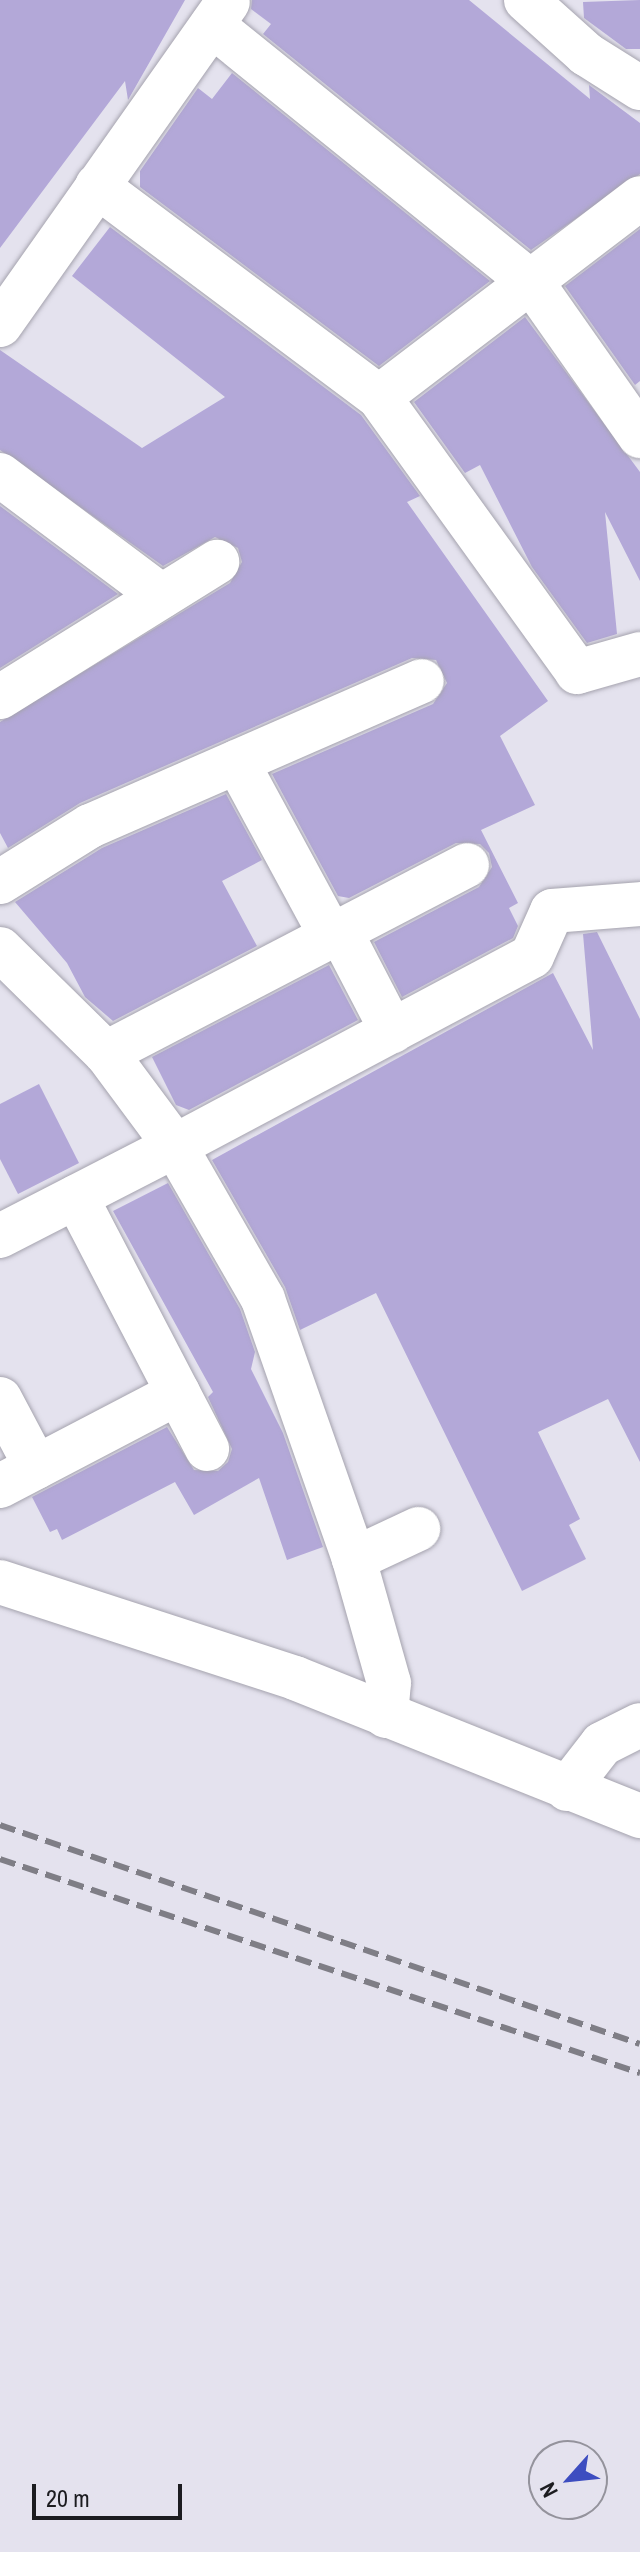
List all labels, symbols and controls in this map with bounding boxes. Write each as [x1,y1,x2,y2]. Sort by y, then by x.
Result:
north arrow [528,2440,608,2520]
scale bar [36,2468,186,2518]
text: N [532,2477,565,2503]
text: 20 m [46,2482,90,2514]

